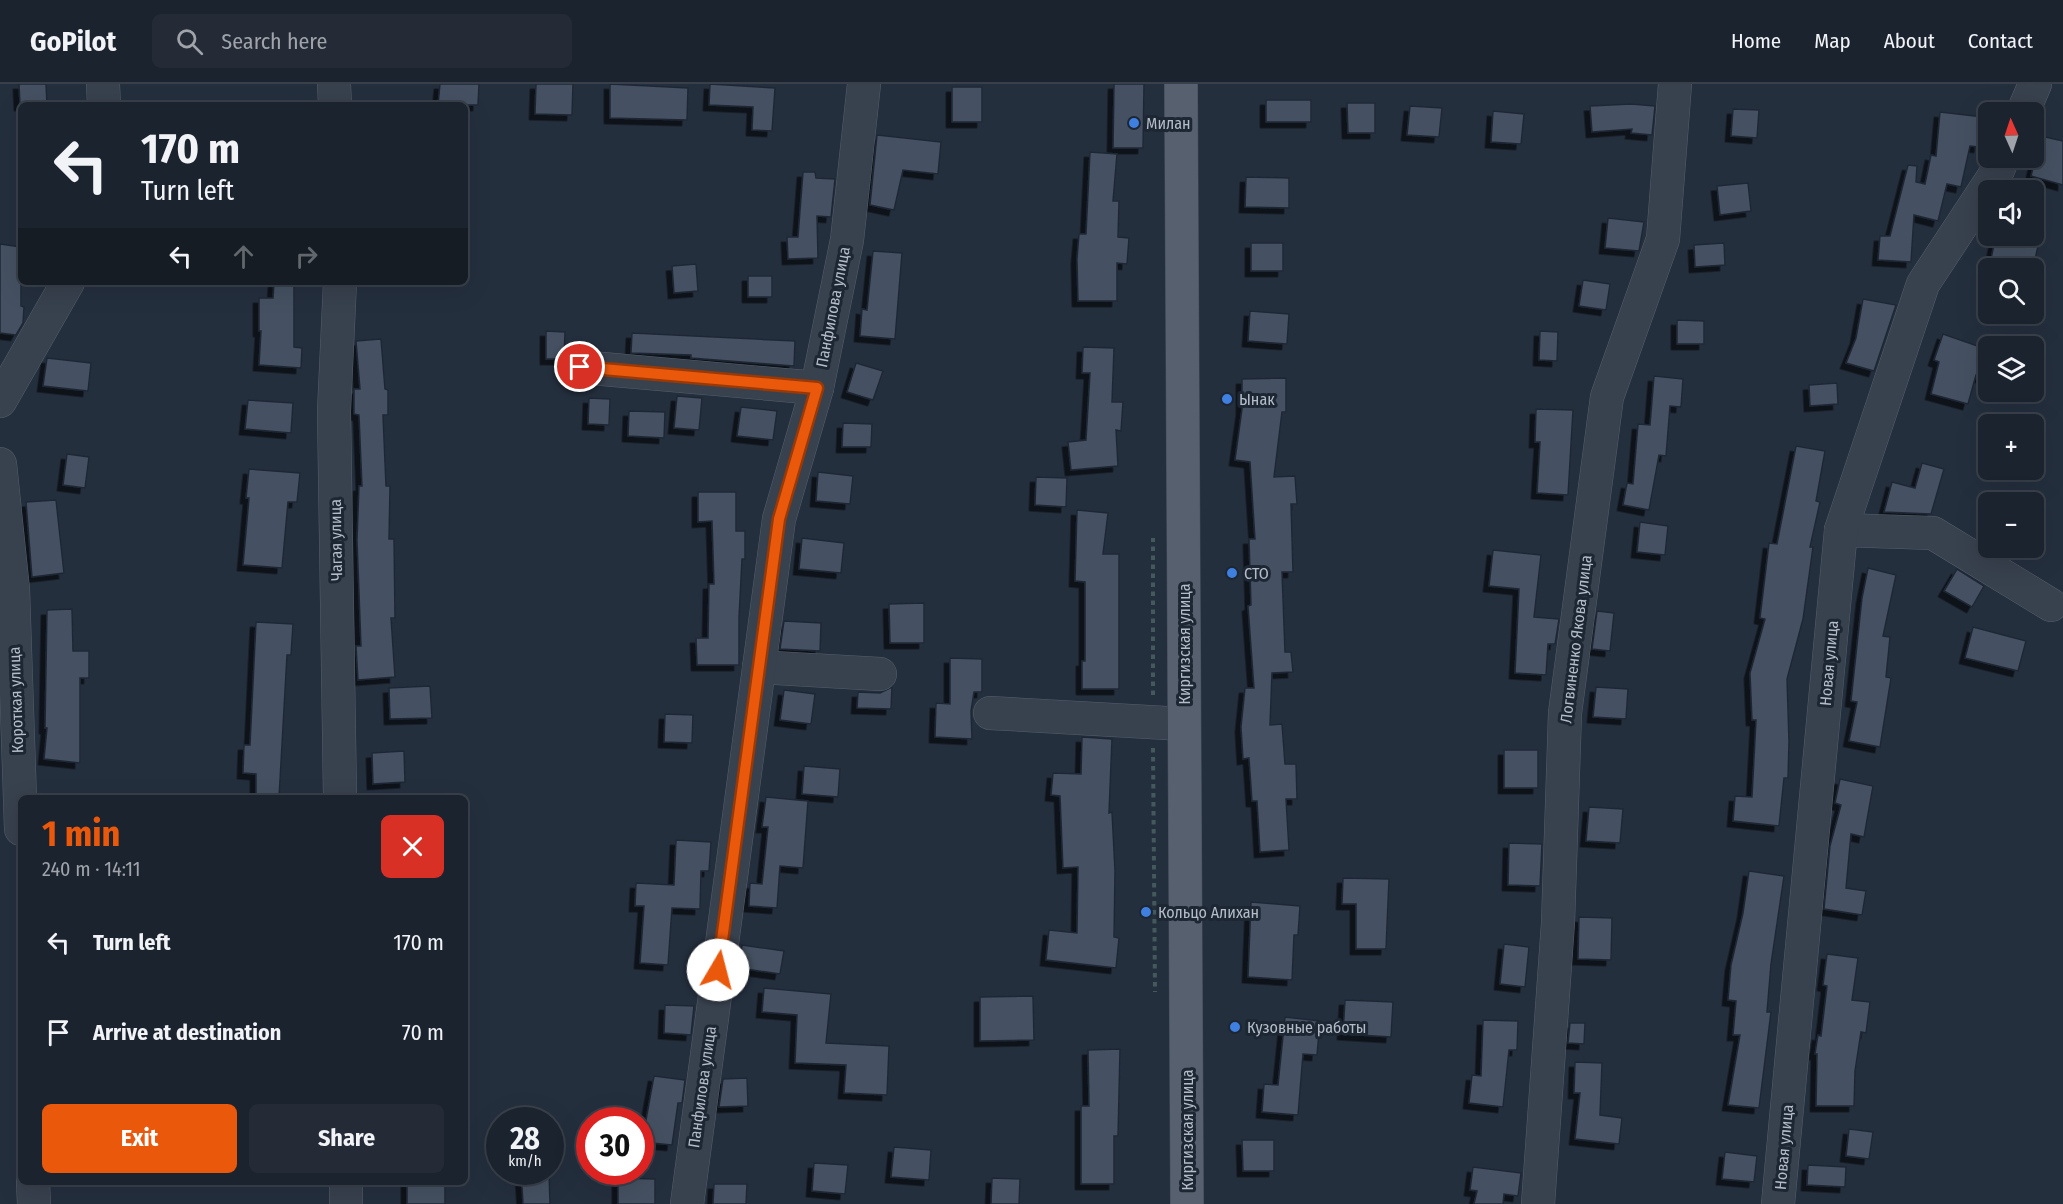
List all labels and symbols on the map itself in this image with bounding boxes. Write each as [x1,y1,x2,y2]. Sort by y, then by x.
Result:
north arrow [1978,102,2044,168]
place label: Милан [1146,114,1191,133]
marker: Милан [1127,116,1141,130]
street label: Панфилова улица [812,245,854,369]
pin [554,341,605,392]
place label: Ынак [1239,390,1275,409]
marker: Ынак [1220,392,1234,406]
street label: Чагая улица [326,499,346,581]
street label: Логвиненко Якова улица [1556,554,1596,724]
place label: СТО [1244,564,1269,583]
marker: СТО [1225,566,1239,580]
street label: Киргизская улица [1175,583,1194,705]
street label: Новая улица [1816,619,1842,706]
street label: Короткая улица [5,646,27,754]
place label: Кольцо Алихан [1158,903,1259,922]
marker: Кольцо Алихан [1139,905,1153,919]
position arrow [686,938,750,1002]
place label: Кузовные работы [1247,1018,1366,1037]
marker: Кузовные работы [1228,1020,1242,1034]
street label: Панфилова улица [684,1025,720,1149]
street label: Киргизская улица [1178,1069,1197,1191]
street label: Новая улица [1771,1103,1797,1190]
speed limit sign: 30 [576,1107,654,1185]

